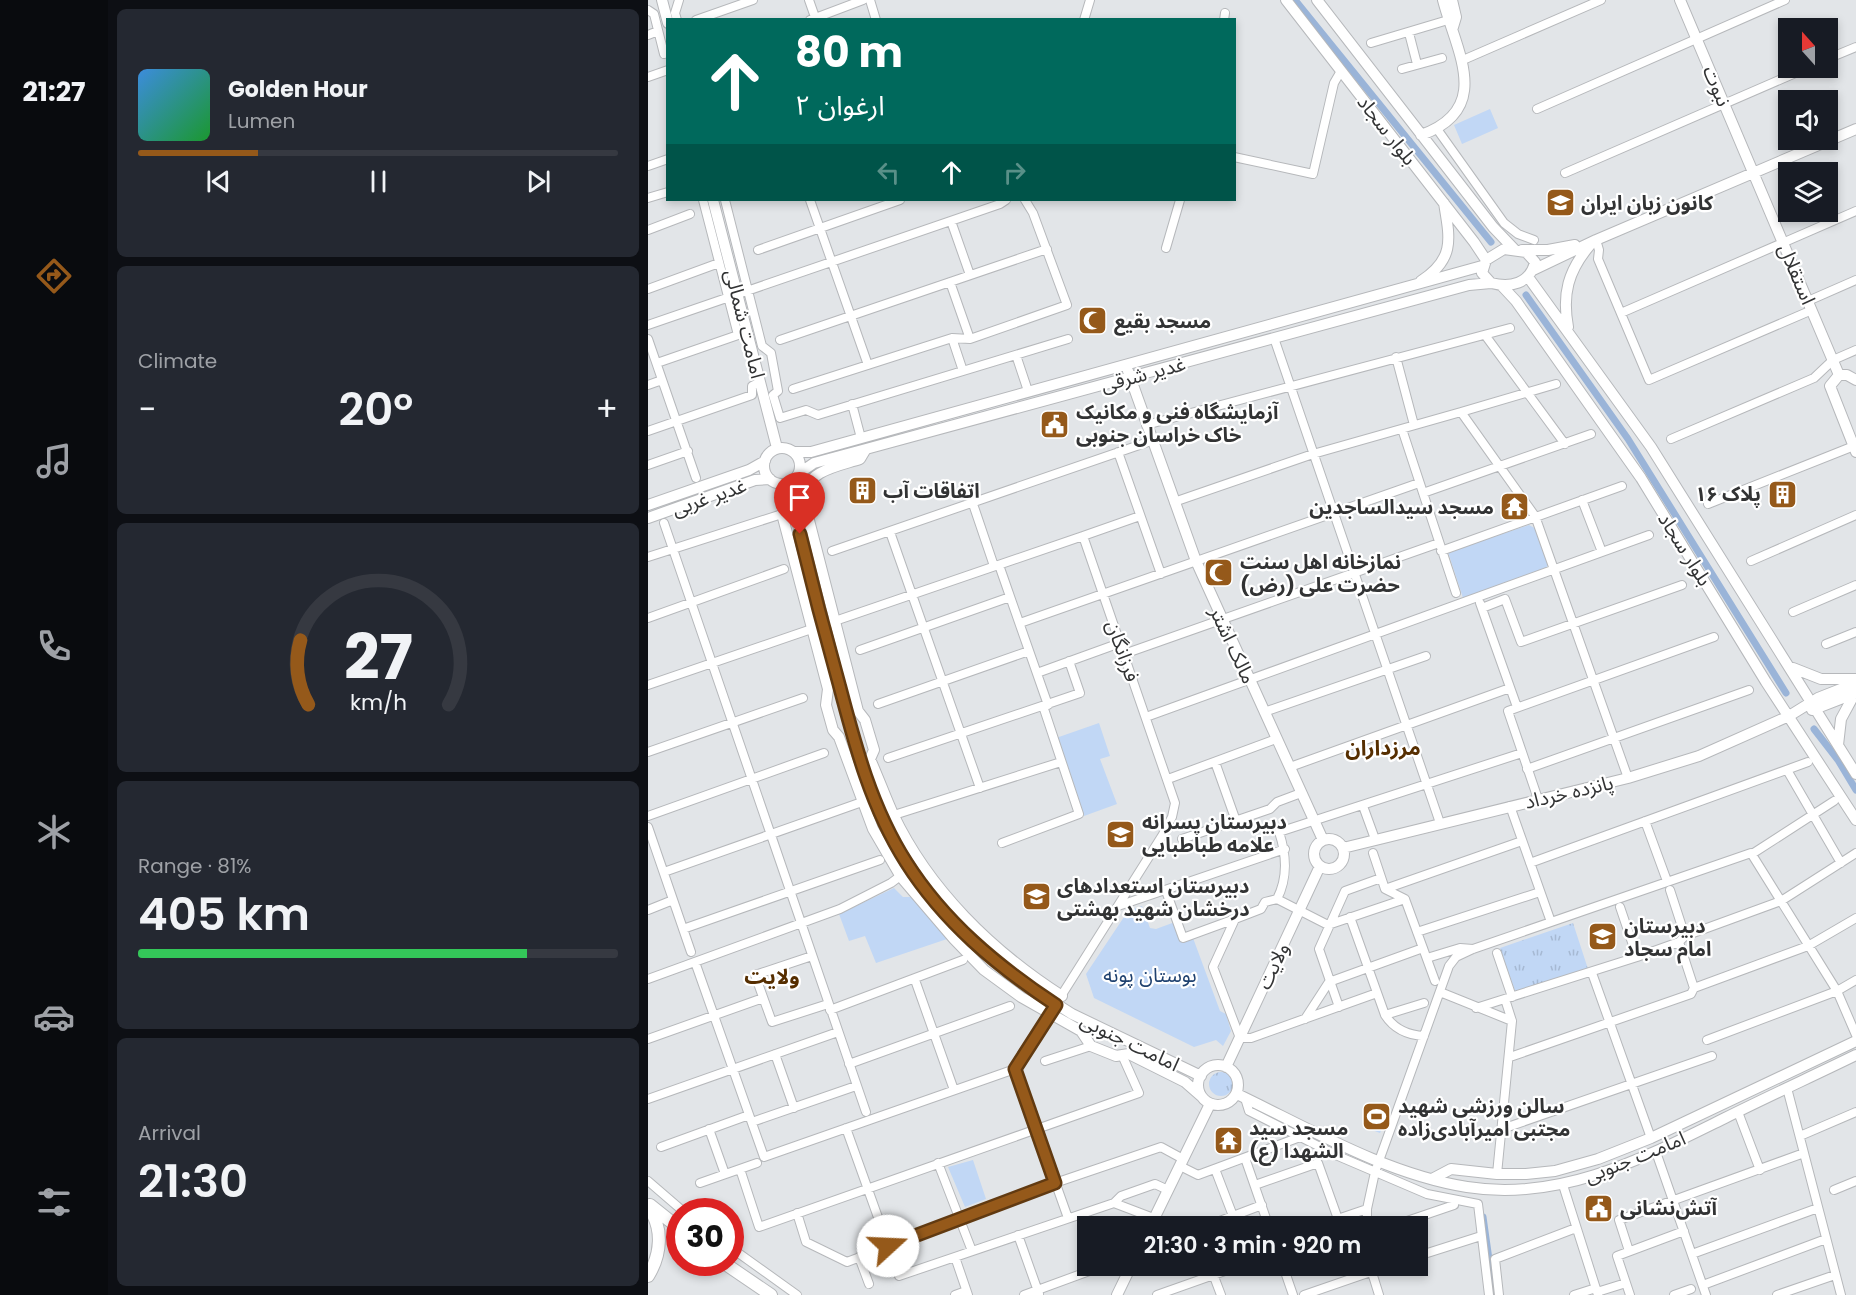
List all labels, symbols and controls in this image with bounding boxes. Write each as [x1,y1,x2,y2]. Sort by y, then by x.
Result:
north arrow [1778,18,1838,78]
map controls [1778,18,1838,222]
text: 80 m [795,23,903,82]
icon: ahead [696,42,774,120]
street label: نبوت [1696,61,1738,111]
text: 21:27 [22,73,86,110]
text: Golden Hour [228,74,368,105]
text: ارغوان ۲ [795,87,885,124]
street label: بلوار سجاد [1351,89,1423,171]
button: sound [1778,90,1838,150]
text: Lumen [228,107,295,135]
icon: left [872,156,905,189]
icon: ahead [935,156,968,189]
icon: right [998,156,1031,189]
button: layers [1778,162,1838,222]
icon: previous [202,165,235,198]
icon: pause [362,165,395,198]
icon: next [522,165,555,198]
school or university icon: کانون زبان ایران [1544,187,1576,219]
place label: کانون زبان ایران [1581,189,1714,217]
street label: استقلال [1772,239,1822,309]
icon: directions [33,255,75,297]
street label: امامت شمالی [718,266,772,382]
mosque icon: مسجد بقیع [1077,305,1109,337]
place label: مسجد بقیع [1114,307,1211,336]
text: Climate [138,347,217,375]
street label: غدیر شرقی [1098,349,1188,399]
text: 20° [338,378,413,441]
text: − [138,386,156,433]
text: + [595,386,618,433]
place label: آزمایشگاه فنی و مکانیک خاک خراسان جنوبی [1076,398,1279,449]
public building icon: آزمایشگاه فنی و مکانیک خاک خراسان جنوبی [1039,408,1071,440]
icon: music [33,440,75,482]
street label: غدیر غربی [668,471,750,523]
pin [774,472,825,534]
building icon: اتفاقات آب [846,475,878,507]
place label: اتفاقات آب [883,477,980,505]
building icon: پلاک ۱۶ [1766,478,1798,510]
place label: پلاک ۱۶ [1695,480,1761,508]
icon: arrive [783,481,816,514]
temple icon: مسجد سیدالساجدین [1499,491,1531,523]
place label: مسجد سیدالساجدین [1309,493,1494,521]
street label: بلوار سجاد [1651,507,1719,591]
place label: نمازخانه اهل سنت حضرت علی (رض) [1240,548,1401,599]
mosque icon: نمازخانه اهل سنت حضرت علی (رض) [1203,557,1235,589]
street label: مالک اشتر [1203,601,1263,688]
text: 27 [343,613,413,701]
street label: فرزانگان [1099,616,1147,686]
icon: phone [33,625,75,667]
text: km/h [349,687,407,718]
district label: مرزداران [1345,733,1421,762]
street label: پانزده خرداد [1522,768,1616,816]
place label: دبیرستان پسرانه علامه طباطبایی [1142,808,1287,859]
icon: climate [33,811,75,853]
school or university icon: دبیرستان پسرانه علامه طباطبایی [1105,818,1137,850]
text: Range · 81% [138,852,252,880]
place label: دبیرستان استعدادهای درخشان شهید بهشتی [1057,872,1250,923]
school or university icon: دبیرستان استعدادهای درخشان شهید بهشتی [1020,881,1052,913]
text: 405 km [138,883,310,946]
place label: دبیرستان امام سجاد [1624,912,1711,964]
school or university icon: دبیرستان امام سجاد [1587,921,1619,953]
street label: ولایت [1250,938,1296,994]
park label: بوستان پونه [1103,961,1197,989]
district label: ولایت [744,962,800,991]
icon: car [33,996,75,1038]
street label: امامت جنوبی [1076,1006,1184,1078]
place label: سالن ورزشی شهید مجتبی امیرآبادی‌زاده [1398,1092,1570,1143]
sports icon: سالن ورزشی شهید مجتبی امیرآبادی‌زاده [1361,1101,1393,1133]
place label: مسجد سید الشهدا (ع) [1249,1114,1348,1166]
text: Arrival [138,1119,201,1147]
temple icon: مسجد سید الشهدا (ع) [1212,1124,1244,1156]
street label: امامت جنوبی [1580,1124,1690,1190]
text: 21:30 [138,1150,248,1213]
icon: filters [33,1181,75,1223]
public building icon: آتش‌نشانی [1583,1192,1615,1224]
place label: آتش‌نشانی [1620,1194,1717,1222]
speed limit sign: 30 [666,1198,744,1276]
position arrow [856,1214,920,1278]
text: 21:30 · 3 min · 920 m [1144,1230,1361,1261]

